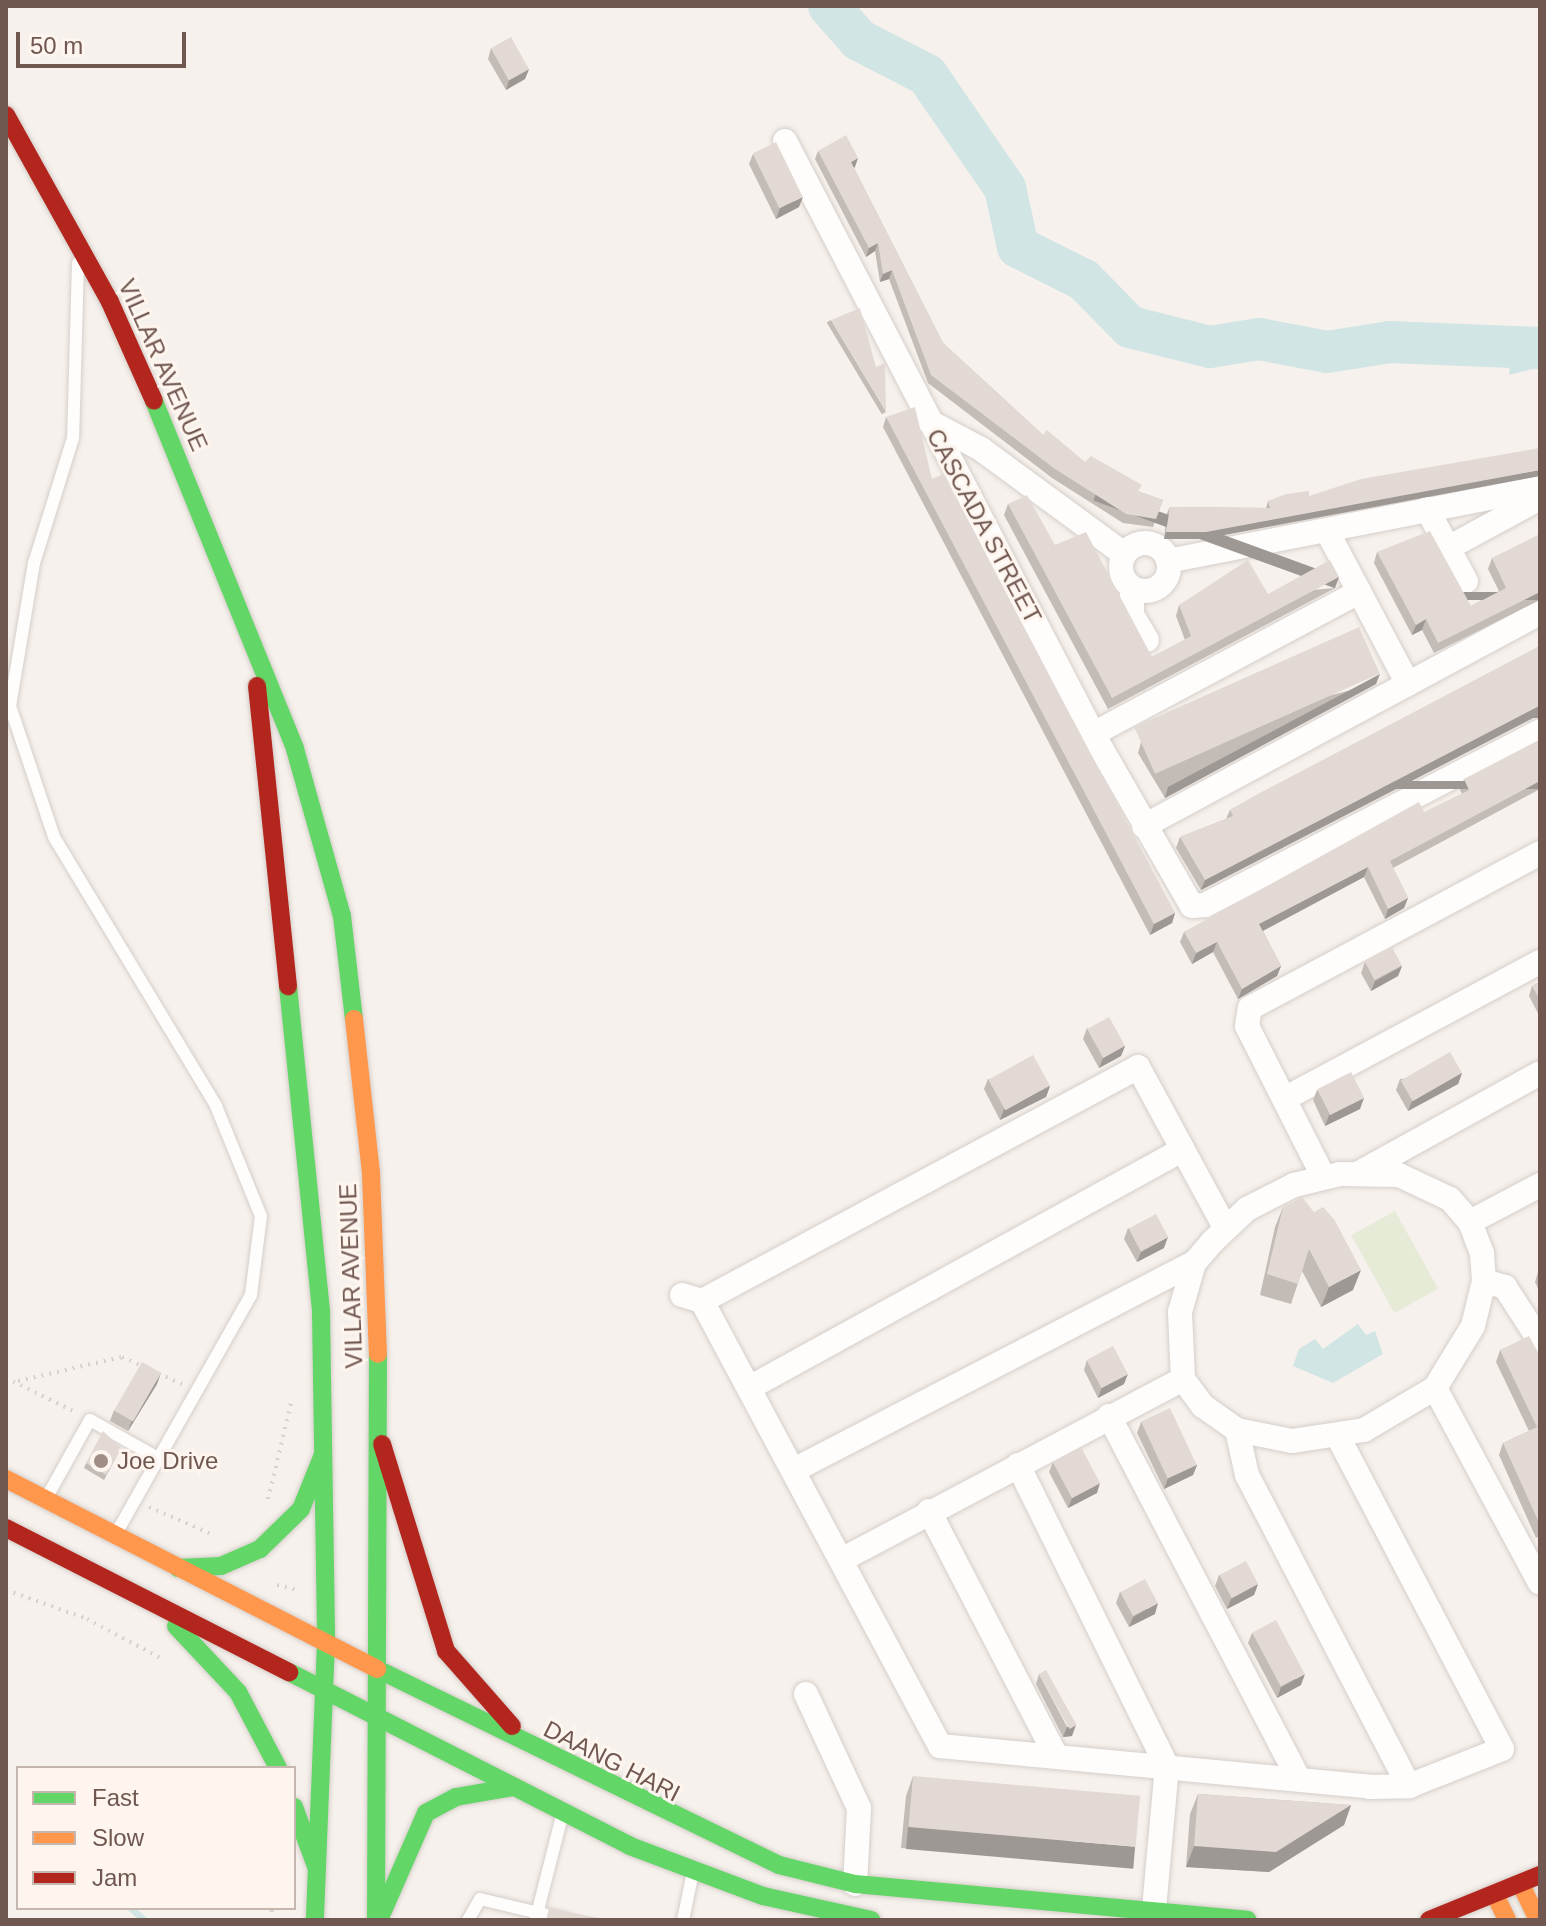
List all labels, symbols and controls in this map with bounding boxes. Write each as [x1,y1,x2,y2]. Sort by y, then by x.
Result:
scale bar [20,16,190,66]
text: 50 m [30,32,83,59]
street label: VILLAR AVENUE [112,274,214,456]
street label: CASCADA STREET [920,423,1048,629]
street label: VILLAR AVENUE [333,1182,369,1370]
place label: Joe Drive [117,1447,218,1475]
marker: Joe Drive [92,1452,110,1470]
street label: DAANG HARI [539,1714,685,1808]
legend [16,1766,296,1910]
text: Fast [92,1784,139,1811]
text: Slow [92,1824,144,1851]
text: Jam [92,1864,137,1891]

